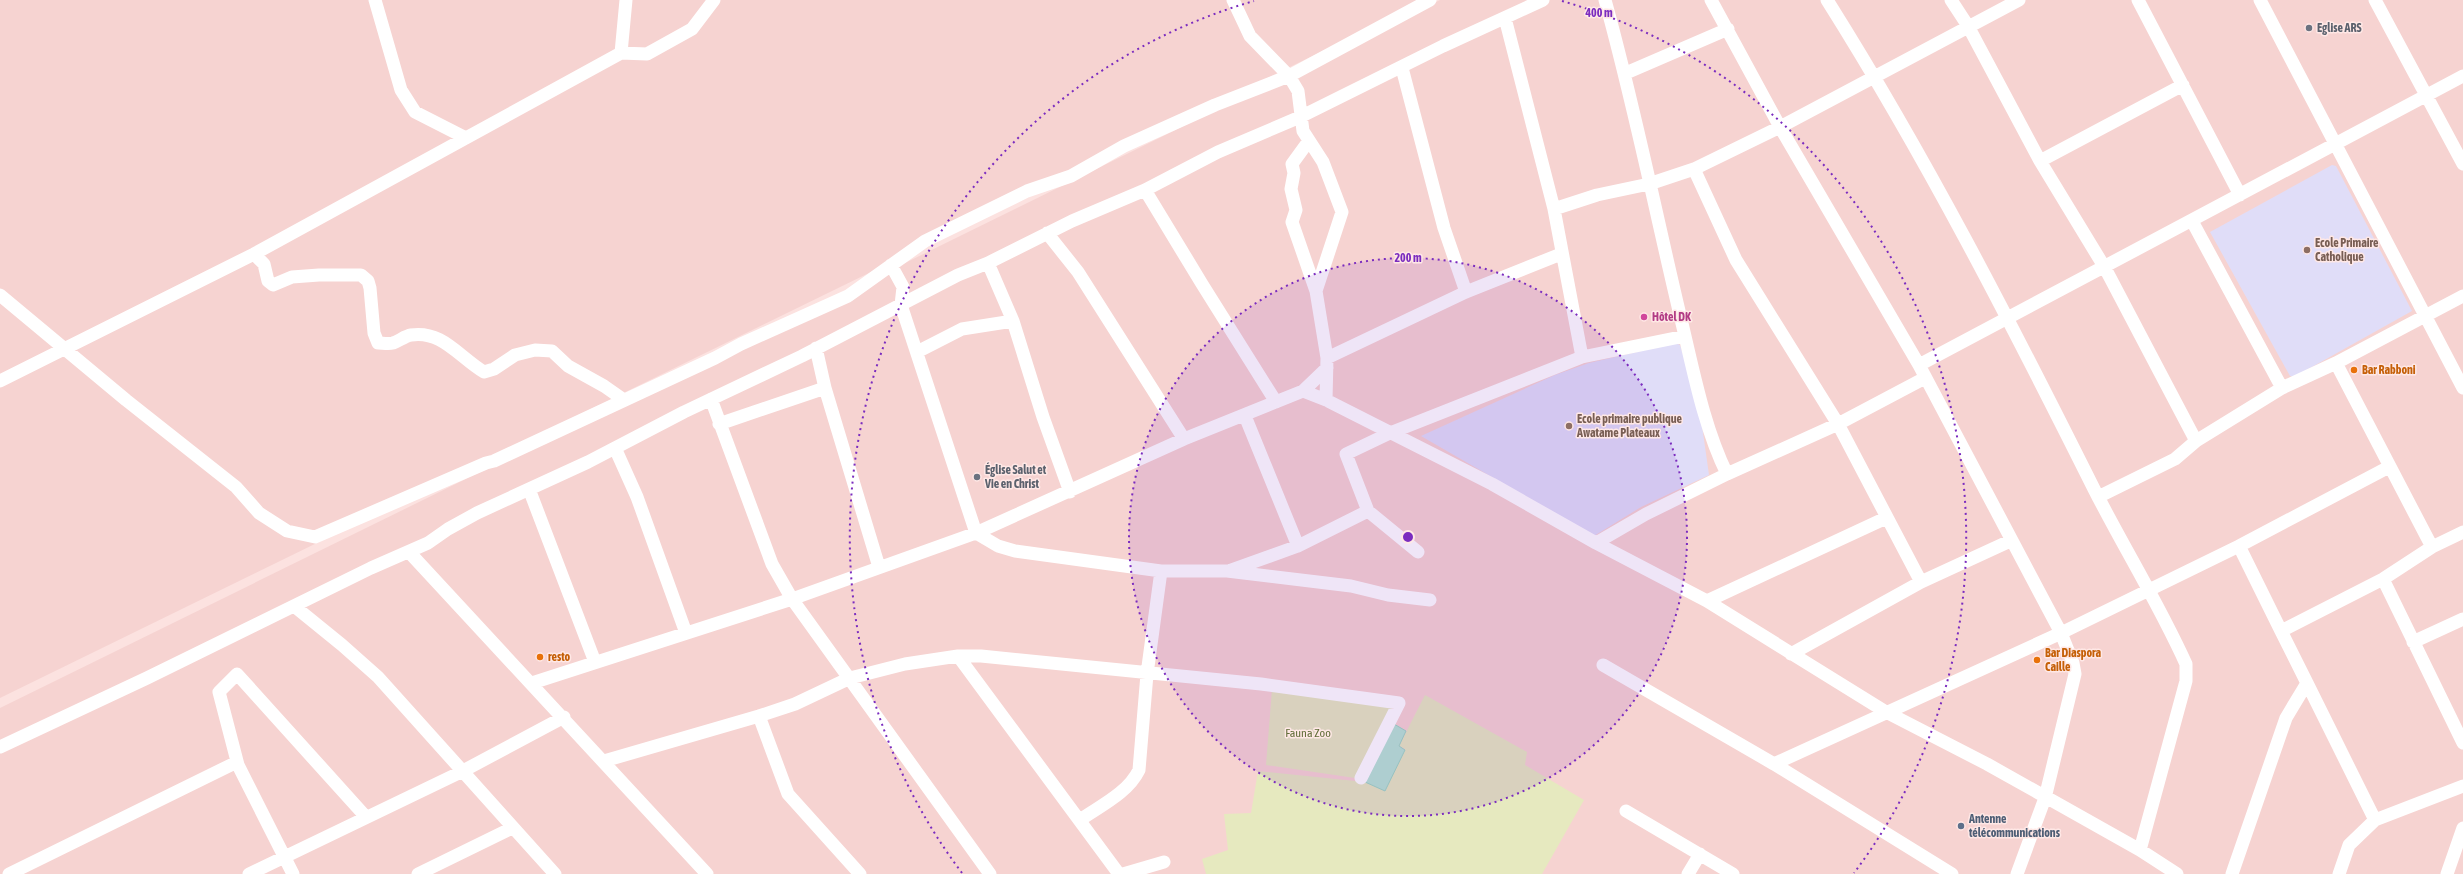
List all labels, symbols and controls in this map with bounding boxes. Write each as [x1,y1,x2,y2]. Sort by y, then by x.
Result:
text: 400 m [1584,6,1613,20]
place label: Eglise ARS [2317,21,2361,35]
marker: Eglise ARS [2304,23,2314,33]
place label: Ecole Primaire Catholique [2315,236,2379,264]
marker: Ecole Primaire Catholique [2302,245,2312,255]
text: 200 m [1394,251,1422,265]
place label: Hôtel DK [1652,310,1691,324]
marker: Hôtel DK [1639,312,1649,322]
place label: Bar Rabboni [2362,363,2416,377]
marker: Bar Rabboni [2349,365,2359,375]
place label: Ecole primaire publique Awatame Plateaux [1576,412,1683,440]
marker: Ecole primaire publique Awatame Plateaux [1564,421,1574,431]
place label: Église Salut et Vie en Christ [984,462,1047,491]
marker: Église Salut et Vie en Christ [972,472,982,482]
centre of rings [1401,530,1415,544]
place label: Bar Diaspora Caille [2045,646,2101,674]
place label: resto [548,650,571,664]
marker: resto [535,652,545,662]
marker: Bar Diaspora Caille [2032,655,2042,665]
park label: Fauna Zoo [1285,726,1331,740]
place label: Antenne télécommunications [1968,812,2061,840]
marker: Antenne télécommunications [1956,821,1966,831]

